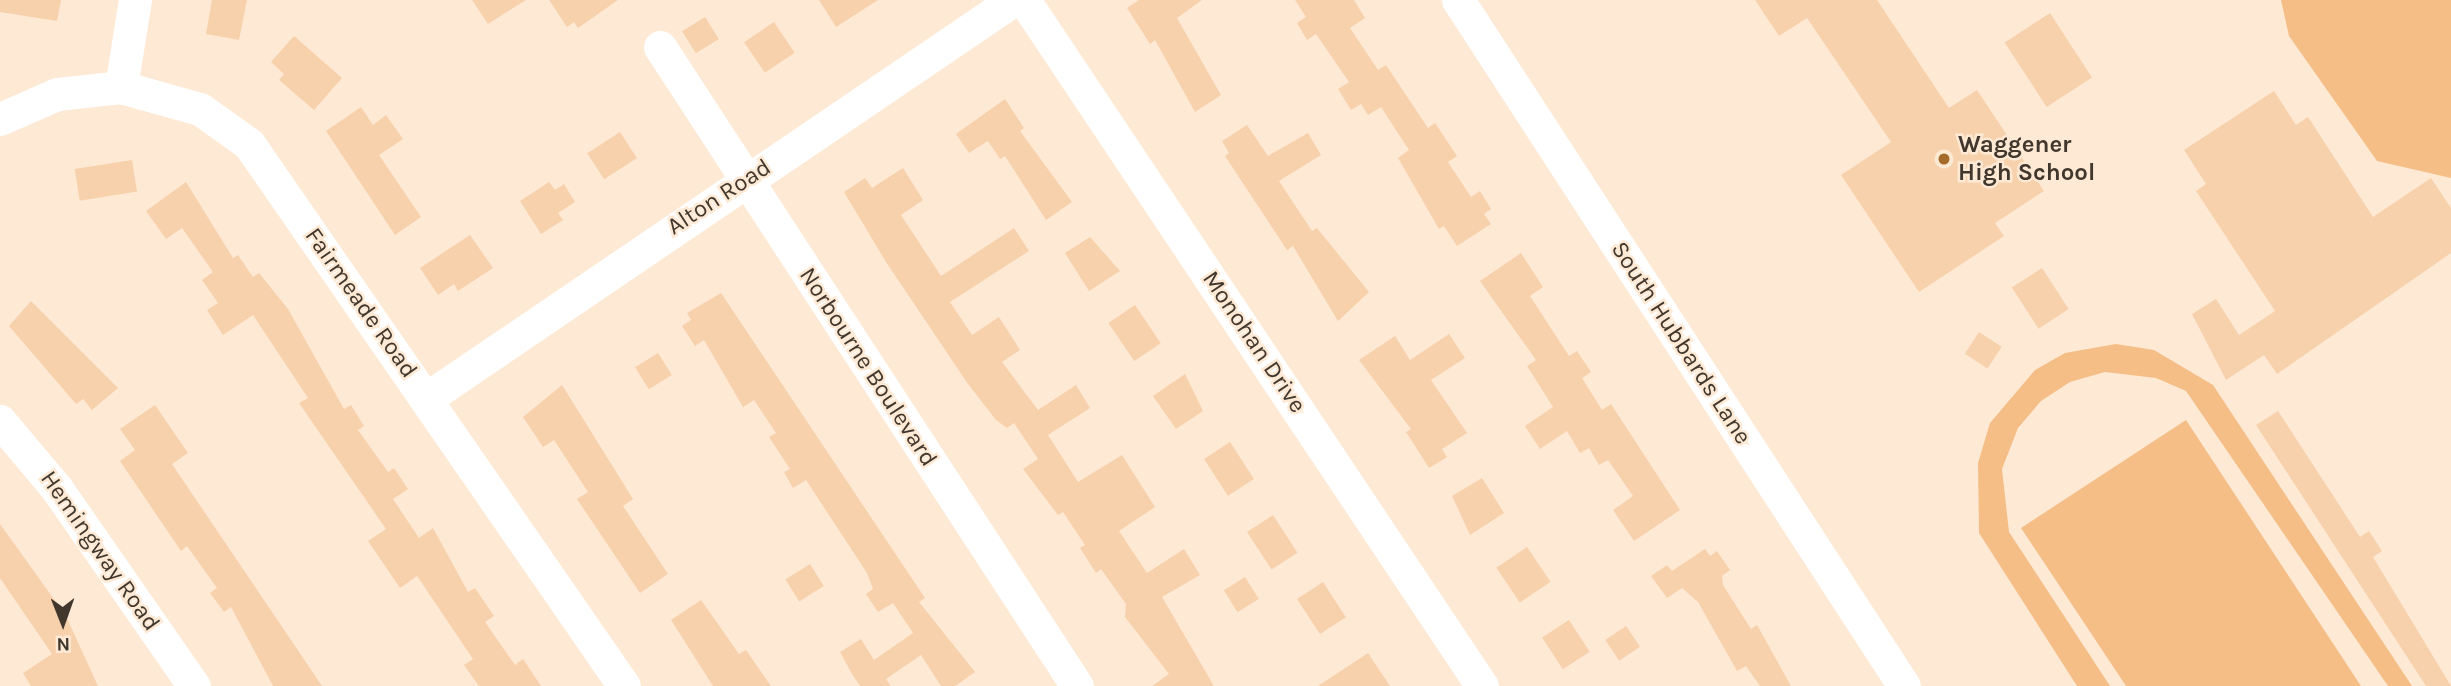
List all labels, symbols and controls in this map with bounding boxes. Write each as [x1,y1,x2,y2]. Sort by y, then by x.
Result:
place label: Waggener High School [1958,131,2095,187]
marker: Waggener High School [1936,151,1952,167]
street label: Alton Road [662,153,776,241]
street label: Fairmeade Road [299,222,423,384]
street label: South Hubbards Lane [1605,236,1757,450]
street label: Norbourne Boulevard [793,262,943,472]
street label: Monohan Drive [1196,266,1312,418]
street label: Hemingway Road [34,465,166,637]
north arrow [28,588,98,658]
text: N [56,633,70,655]

